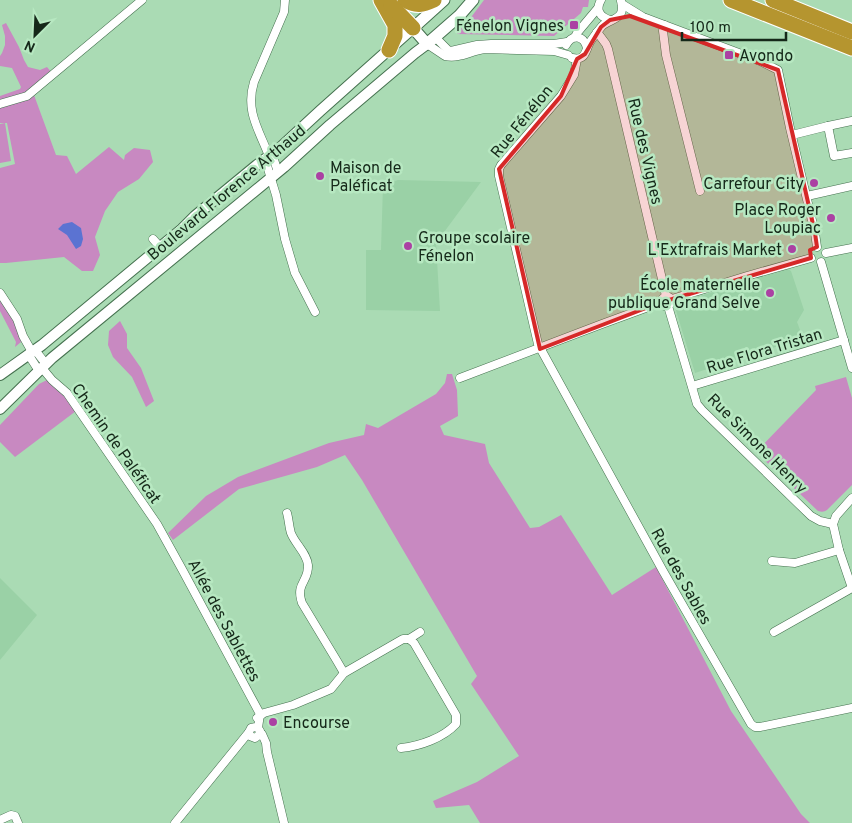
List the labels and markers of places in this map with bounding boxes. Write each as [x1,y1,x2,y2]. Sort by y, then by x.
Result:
place label: Fénelon Vignes [456,17,564,37]
marker: Fénelon Vignes [568,19,580,31]
place label: Avondo [739,47,793,67]
marker: Avondo [723,49,735,61]
place label: Maison de Paléficat [330,159,401,197]
marker: Maison de Paléficat [314,170,326,182]
place label: Carrefour City [703,175,804,195]
marker: Carrefour City [808,177,820,189]
place label: Place Roger Loupiac [734,201,821,239]
marker: Place Roger Loupiac [825,212,837,224]
place label: Groupe scolaire Fénelon [418,229,530,267]
marker: Groupe scolaire Fénelon [402,240,414,252]
place label: L'Extrafrais Market [648,241,782,261]
marker: L'Extrafrais Market [786,243,798,255]
place label: École maternelle publique Grand Selve [608,274,760,314]
marker: École maternelle publique Grand Selve [764,287,776,299]
place label: Encourse [283,714,350,734]
marker: Encourse [267,716,279,728]

